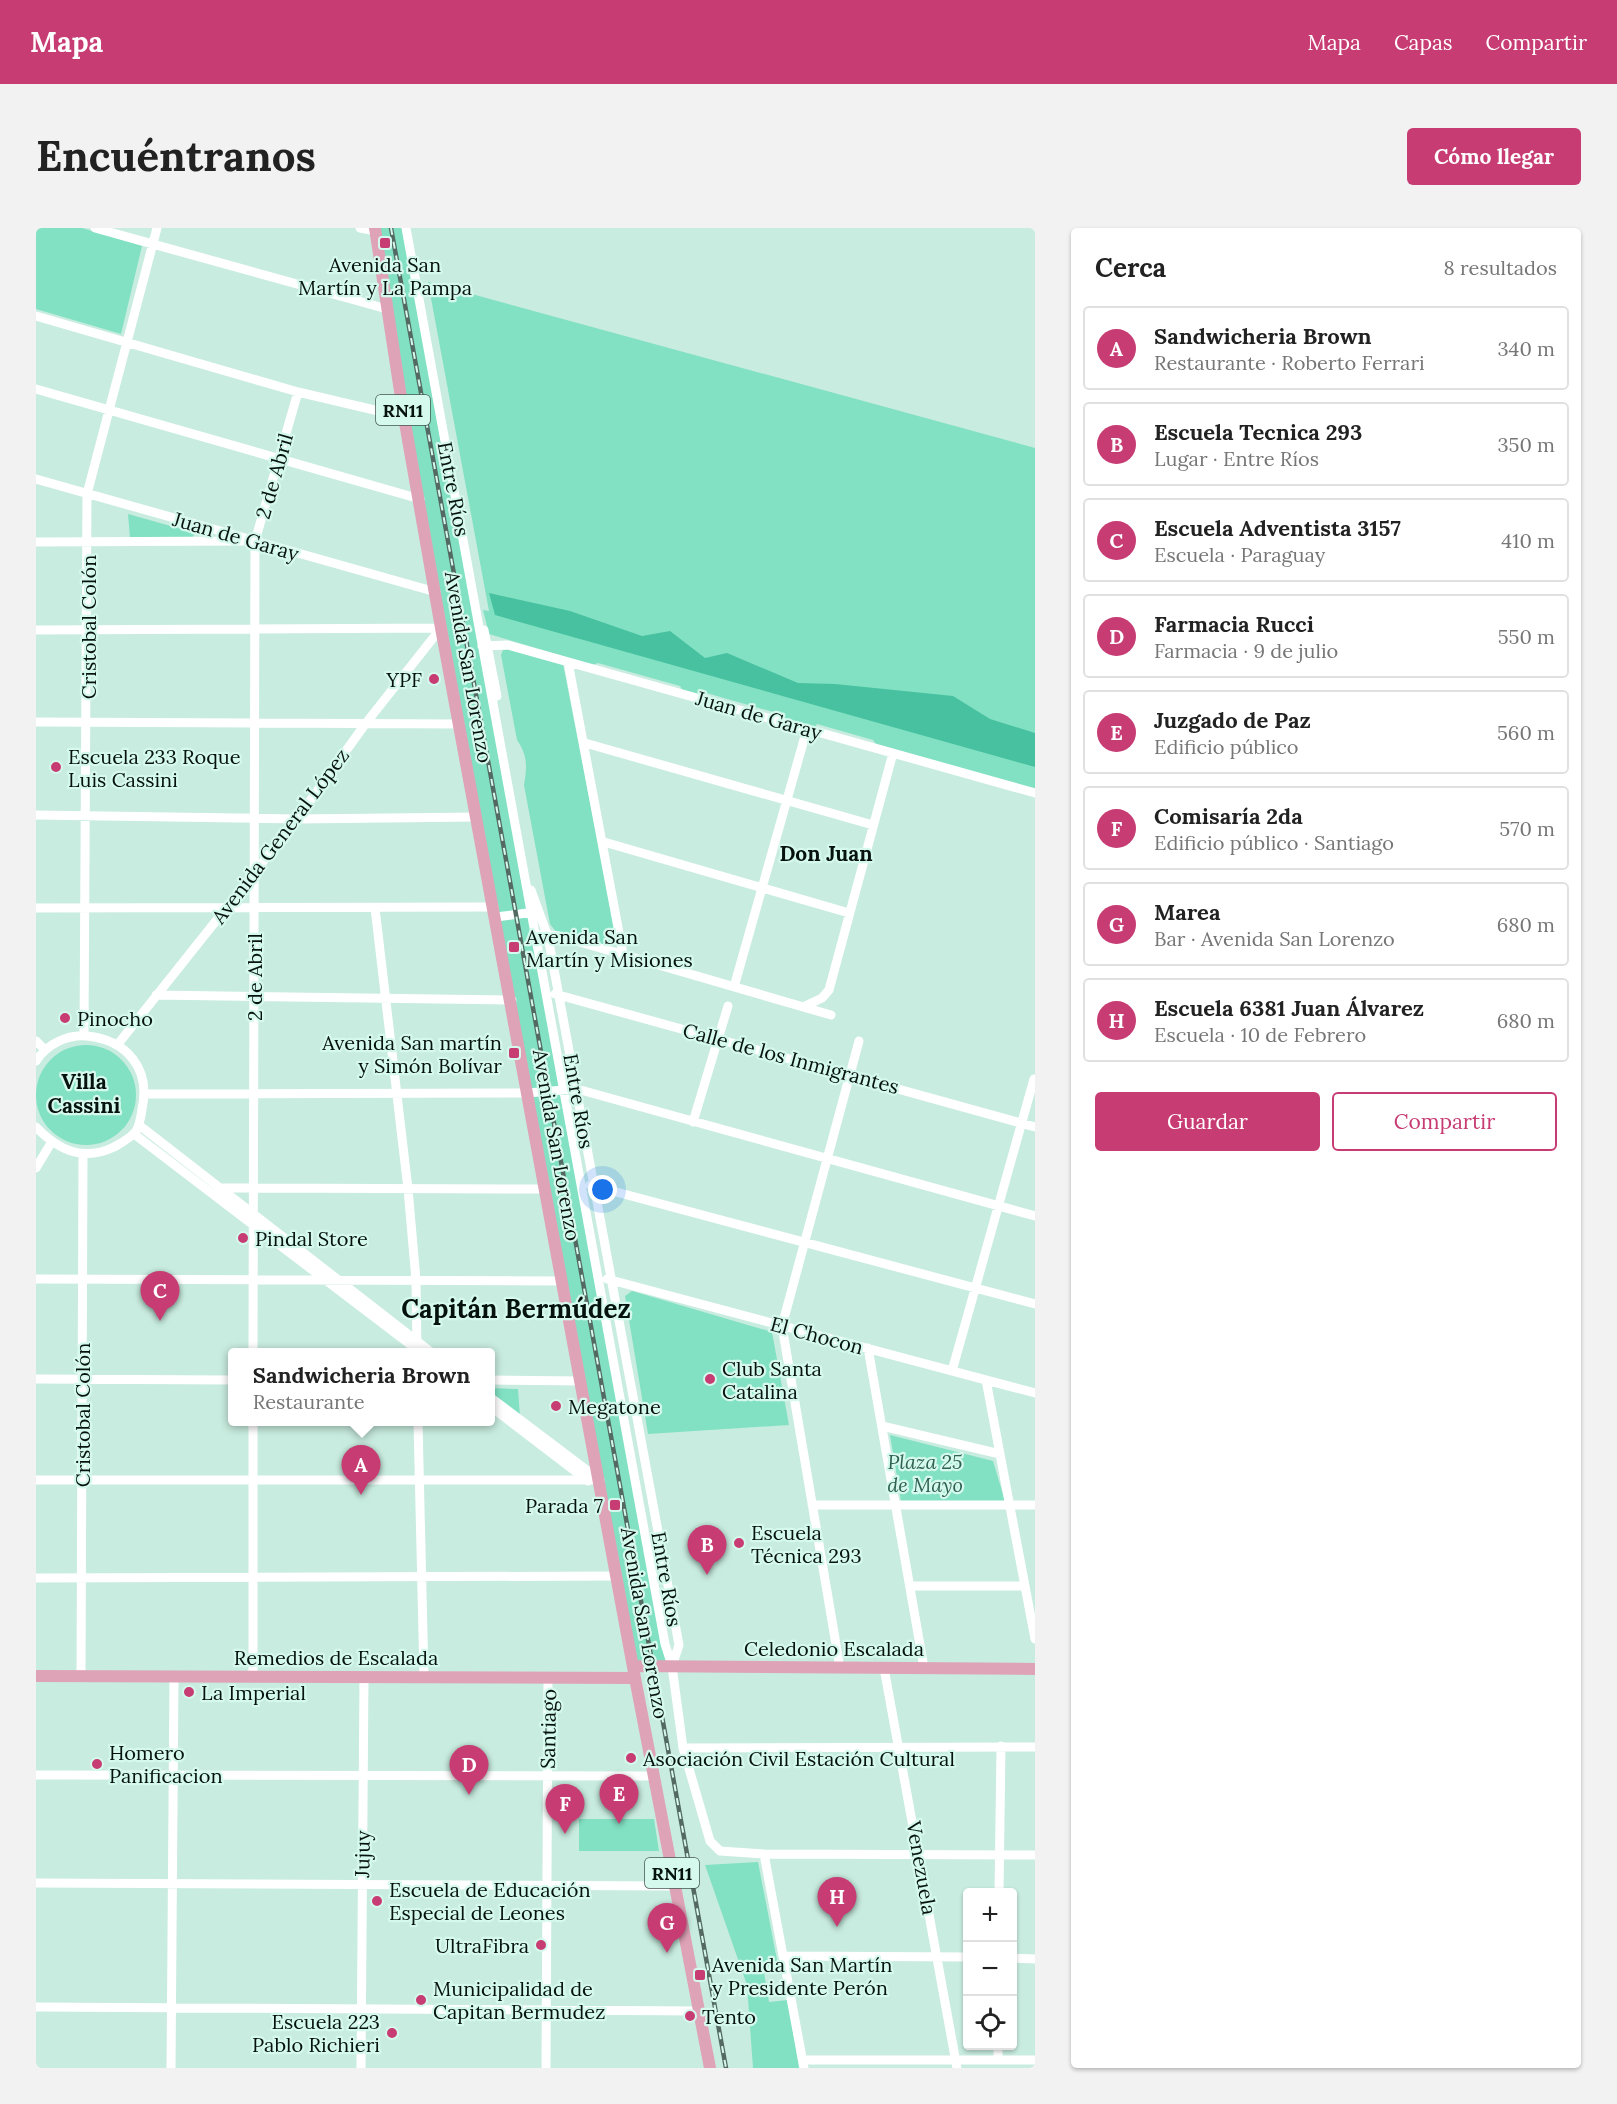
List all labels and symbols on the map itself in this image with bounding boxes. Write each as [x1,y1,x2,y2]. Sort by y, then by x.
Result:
marker: Avenida San Martín y La Pampa [378,236,392,250]
place label: Avenida San Martín y La Pampa [298,252,472,300]
road number: RN11 [376,395,430,425]
street label: 2 de Abril [250,430,298,522]
street label: Entre Ríos [433,440,475,538]
street label: Juan de Garay [169,506,302,566]
street label: Cristobal Colón [76,555,101,699]
street label: Avenida San Lorenzo [440,568,498,765]
place label: YPF [385,667,422,692]
marker: YPF [427,672,441,686]
street label: Juan de Garay [692,685,825,745]
street label: Avenida General López [205,743,354,929]
place label: Escuela 233 Roque Luis Cassini [68,744,241,792]
marker: Escuela 233 Roque Luis Cassini [49,760,63,774]
district label: Don Juan [779,840,873,867]
place label: Avenida San Martín y Misiones [525,924,693,972]
street label: 2 de Abril [242,933,267,1021]
marker: Avenida San Martín y Misiones [507,940,521,954]
place label: Pinocho [77,1006,153,1031]
marker: Pinocho [58,1011,72,1025]
street label: Calle de los Inmigrantes [680,1017,902,1099]
place label: Avenida San martín y Simón Bolívar [321,1030,502,1078]
marker: Avenida San martín y Simón Bolívar [507,1046,521,1060]
street label: Avenida San Lorenzo [528,1046,586,1243]
street label: Entre Ríos [558,1052,600,1150]
district label: Villa Cassini [48,1068,121,1119]
your location [588,1175,617,1204]
place label: Pindal Store [255,1226,368,1251]
marker: Pindal Store [236,1231,250,1245]
pin: C [140,1272,180,1321]
district label: Capitán Bermúdez [401,1292,631,1325]
street label: El Chocon [768,1311,866,1359]
street label: Cristobal Colón [70,1343,95,1487]
place label: Club Santa Catalina [722,1356,822,1404]
marker: Club Santa Catalina [703,1372,717,1386]
place label: Megatone [568,1394,661,1419]
marker: Megatone [549,1399,563,1413]
pin: A [342,1446,380,1495]
park label: Plaza 25 de Mayo [887,1449,963,1497]
place label: Parada 7 [525,1493,603,1518]
marker: Parada 7 [608,1498,622,1512]
place label: Escuela Técnica 293 [751,1520,862,1568]
street label: Avenida San Lorenzo [616,1524,674,1721]
pin: B [688,1526,726,1575]
street label: Entre Ríos [646,1530,688,1628]
marker: Escuela Técnica 293 [732,1536,746,1550]
street label: Celedonio Escalada [744,1636,924,1661]
street label: Remedios de Escalada [234,1645,438,1670]
place label: La Imperial [201,1680,306,1705]
marker: La Imperial [182,1685,196,1699]
street label: Santiago [535,1689,561,1769]
place label: Homero Panificacion [109,1740,223,1788]
pin: D [450,1746,488,1795]
place label: Asociación Civil Estación Cultural [642,1746,955,1771]
marker: Asociación Civil Estación Cultural [624,1751,638,1765]
marker: Homero Panificacion [90,1757,104,1771]
pin: E [600,1774,638,1824]
pin: F [546,1784,584,1834]
street label: Venezuela [901,1818,943,1917]
street label: Jujuy [349,1830,375,1879]
road number: RN11 [645,1858,699,1888]
place label: Escuela de Educación Especial de Leones [389,1877,591,1925]
pin: H [818,1878,856,1927]
marker: Escuela de Educación Especial de Leones [370,1894,384,1908]
pin: G [648,1904,686,1953]
place label: UltraFibra [435,1933,529,1958]
marker: UltraFibra [534,1938,548,1952]
place label: Avenida San Martín y Presidente Perón [711,1952,892,2000]
marker: Avenida San Martín y Presidente Perón [693,1968,707,1982]
place label: Municipalidad de Capitan Bermudez [433,1976,605,2024]
marker: Municipalidad de Capitan Bermudez [414,1993,428,2007]
place label: Tento [702,2004,756,2029]
place label: Escuela 223 Pablo Richieri [252,2009,380,2057]
marker: Tento [683,2009,697,2023]
marker: Escuela 223 Pablo Richieri [385,2026,399,2040]

